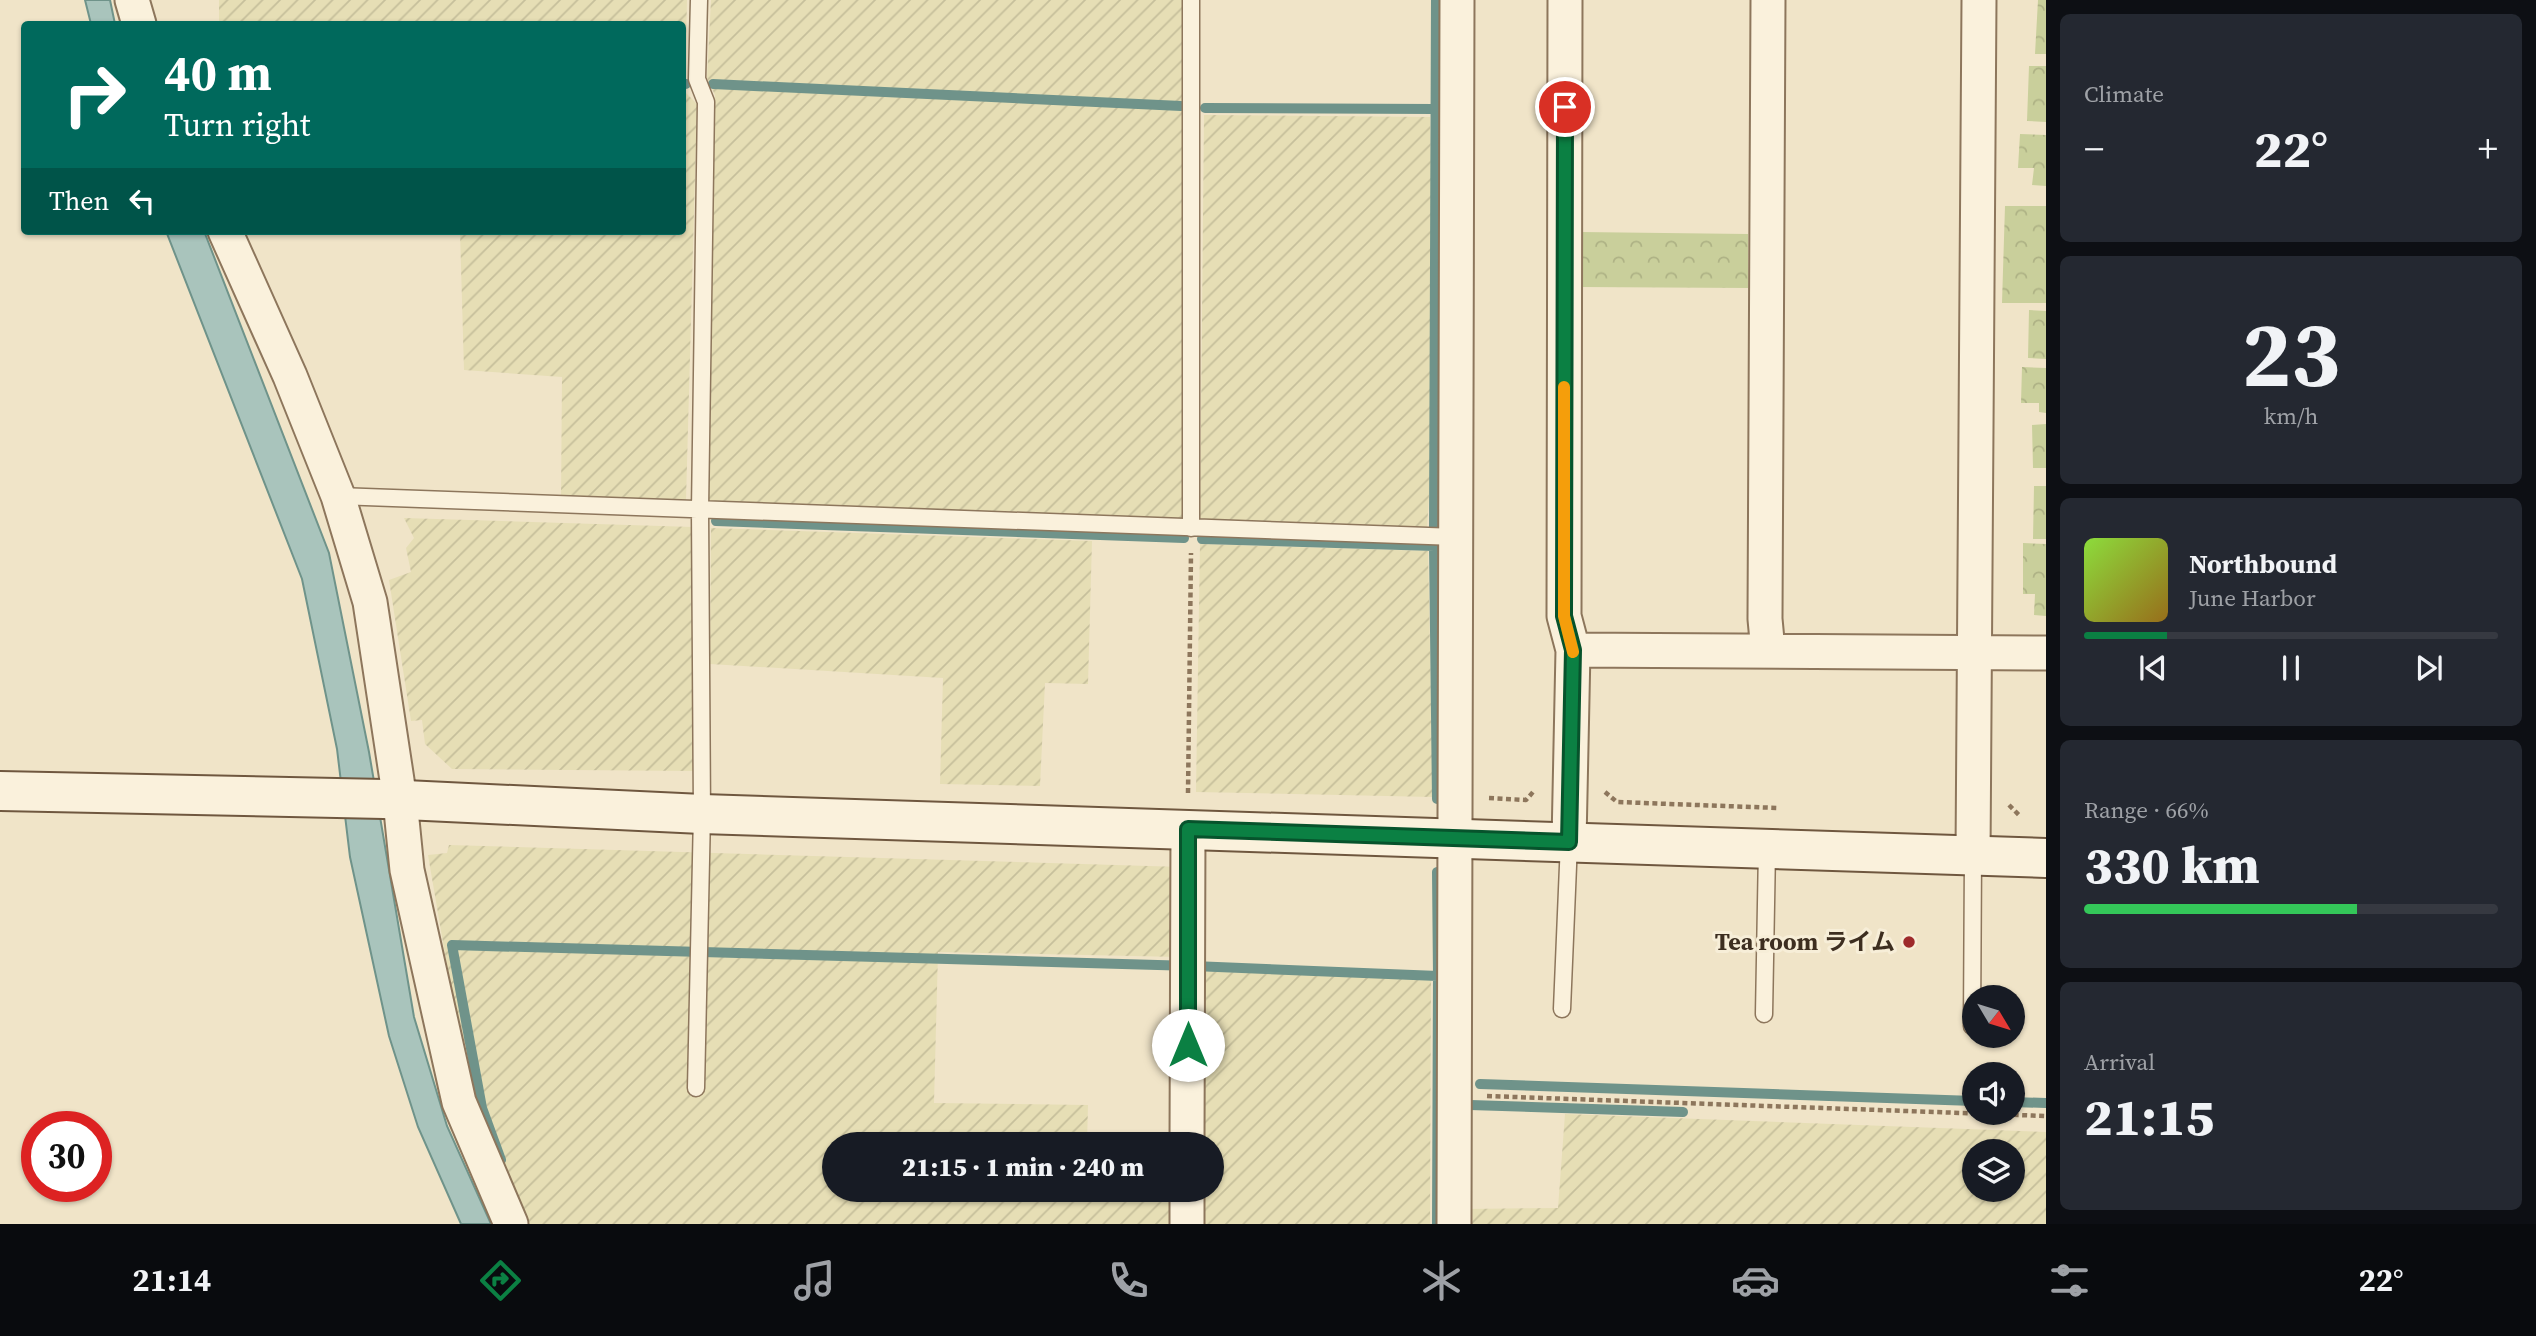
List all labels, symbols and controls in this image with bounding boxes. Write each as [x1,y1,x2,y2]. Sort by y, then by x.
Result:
text: 40 m [164,39,272,106]
icon: right [49,49,140,140]
pin [1535,77,1595,137]
text: Climate [2084,78,2164,110]
icon: arrive [1546,88,1584,126]
text: Turn right [164,103,310,147]
text: 22° [2254,113,2328,184]
text: − [2084,123,2104,175]
text: + [2478,123,2498,175]
icon: left [123,182,161,220]
text: Then [49,183,109,219]
text: 23 [2242,292,2340,416]
text: km/h [2264,400,2318,432]
text: Northbound [2189,546,2337,582]
text: June Harbor [2189,582,2316,614]
icon: previous [2134,649,2172,687]
icon: pause [2272,649,2310,687]
icon: next [2410,649,2448,687]
text: Range · 66% [2084,794,2209,826]
text: 330 km [2084,829,2260,900]
place label: Tea room ライム [1715,925,1895,958]
marker: Tea room ライム [1901,934,1917,950]
north arrow [1962,985,2025,1048]
map controls [1962,985,2025,1202]
position arrow [1151,1008,1225,1082]
text: Arrival [2084,1046,2155,1078]
button: sound [1962,1062,2025,1125]
text: 21:15 [2084,1081,2214,1152]
speed limit sign: 30 [21,1111,112,1202]
button: layers [1962,1139,2025,1202]
text: 21:15 · 1 min · 240 m [902,1149,1144,1185]
icon: directions [476,1256,525,1305]
icon: music [790,1256,839,1305]
icon: phone [1104,1256,1153,1305]
icon: climate [1417,1256,1466,1305]
icon: car [1731,1256,1780,1305]
icon: filters [2045,1256,2094,1305]
text: 21:14 [132,1258,211,1302]
text: 22° [2358,1258,2404,1302]

